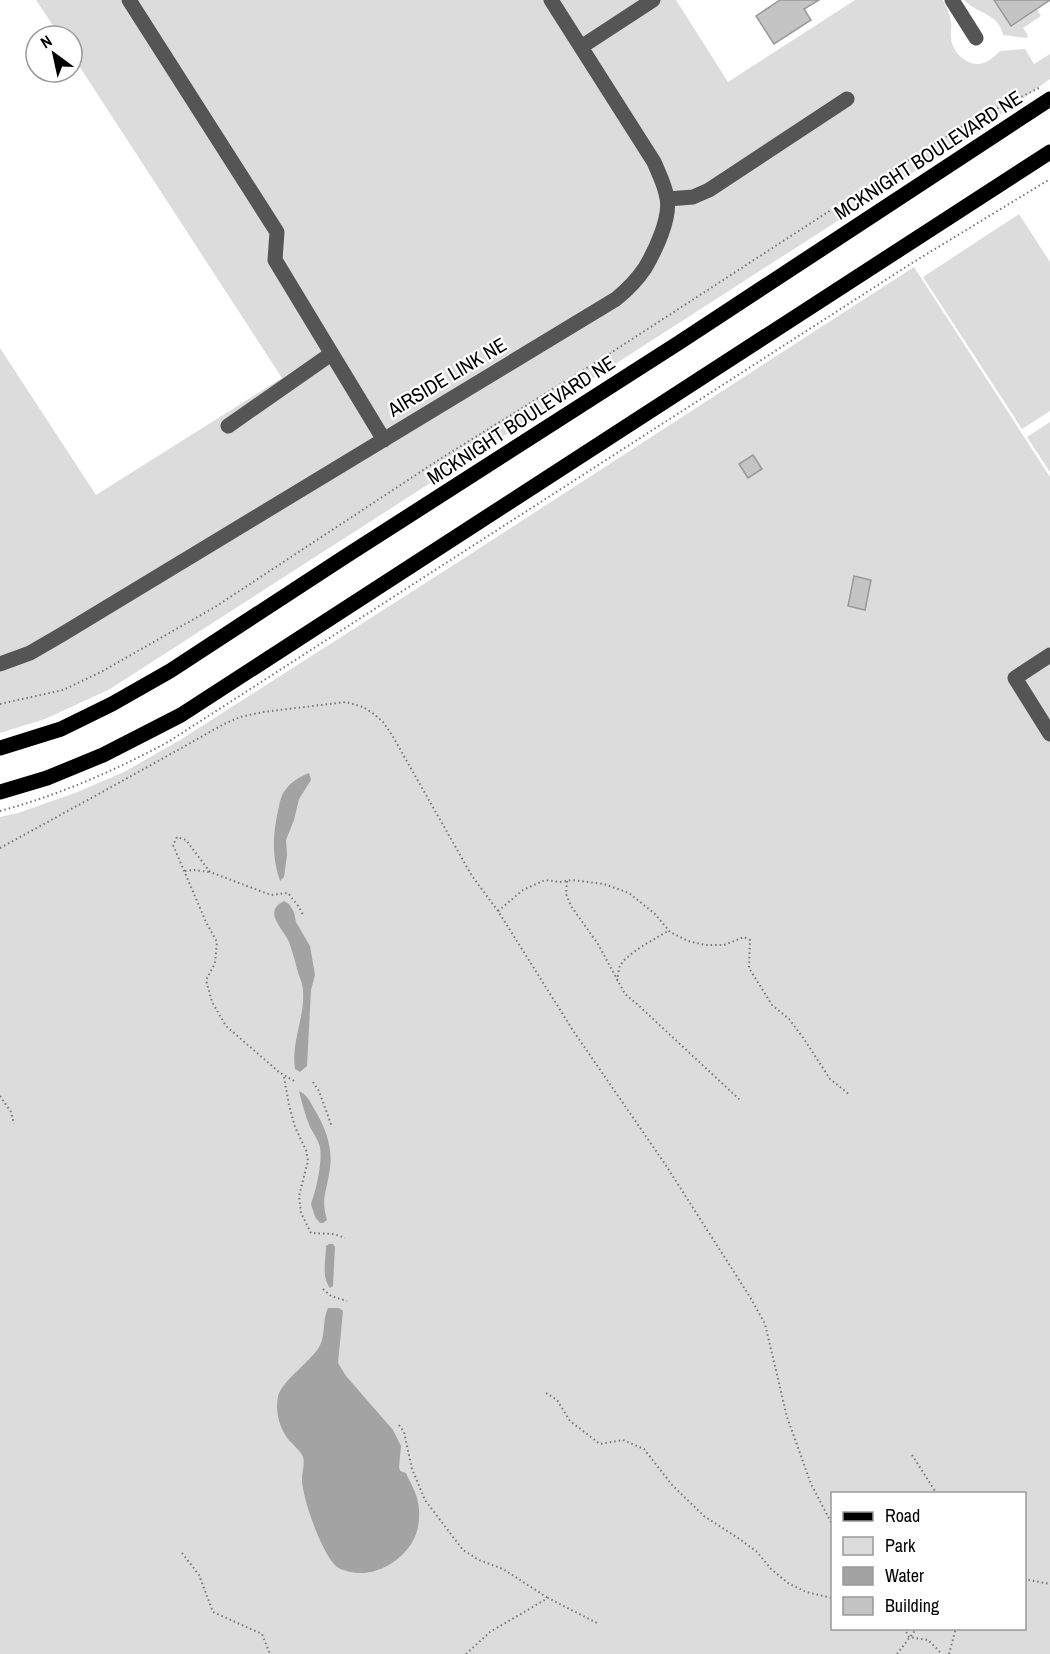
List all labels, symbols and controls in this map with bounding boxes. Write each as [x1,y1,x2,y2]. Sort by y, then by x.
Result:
north arrow [24,24,84,84]
text: N [36,30,56,53]
street label: MCKNIGHT BOULEVARD NE [829,84,1027,226]
street label: AIRSIDE LINK NE [382,330,511,423]
street label: MCKNIGHT BOULEVARD NE [422,349,620,491]
legend [831,1492,1026,1630]
text: Road [885,1503,920,1528]
text: Park [885,1533,916,1558]
text: Water [885,1563,924,1588]
text: Building [885,1593,940,1618]

